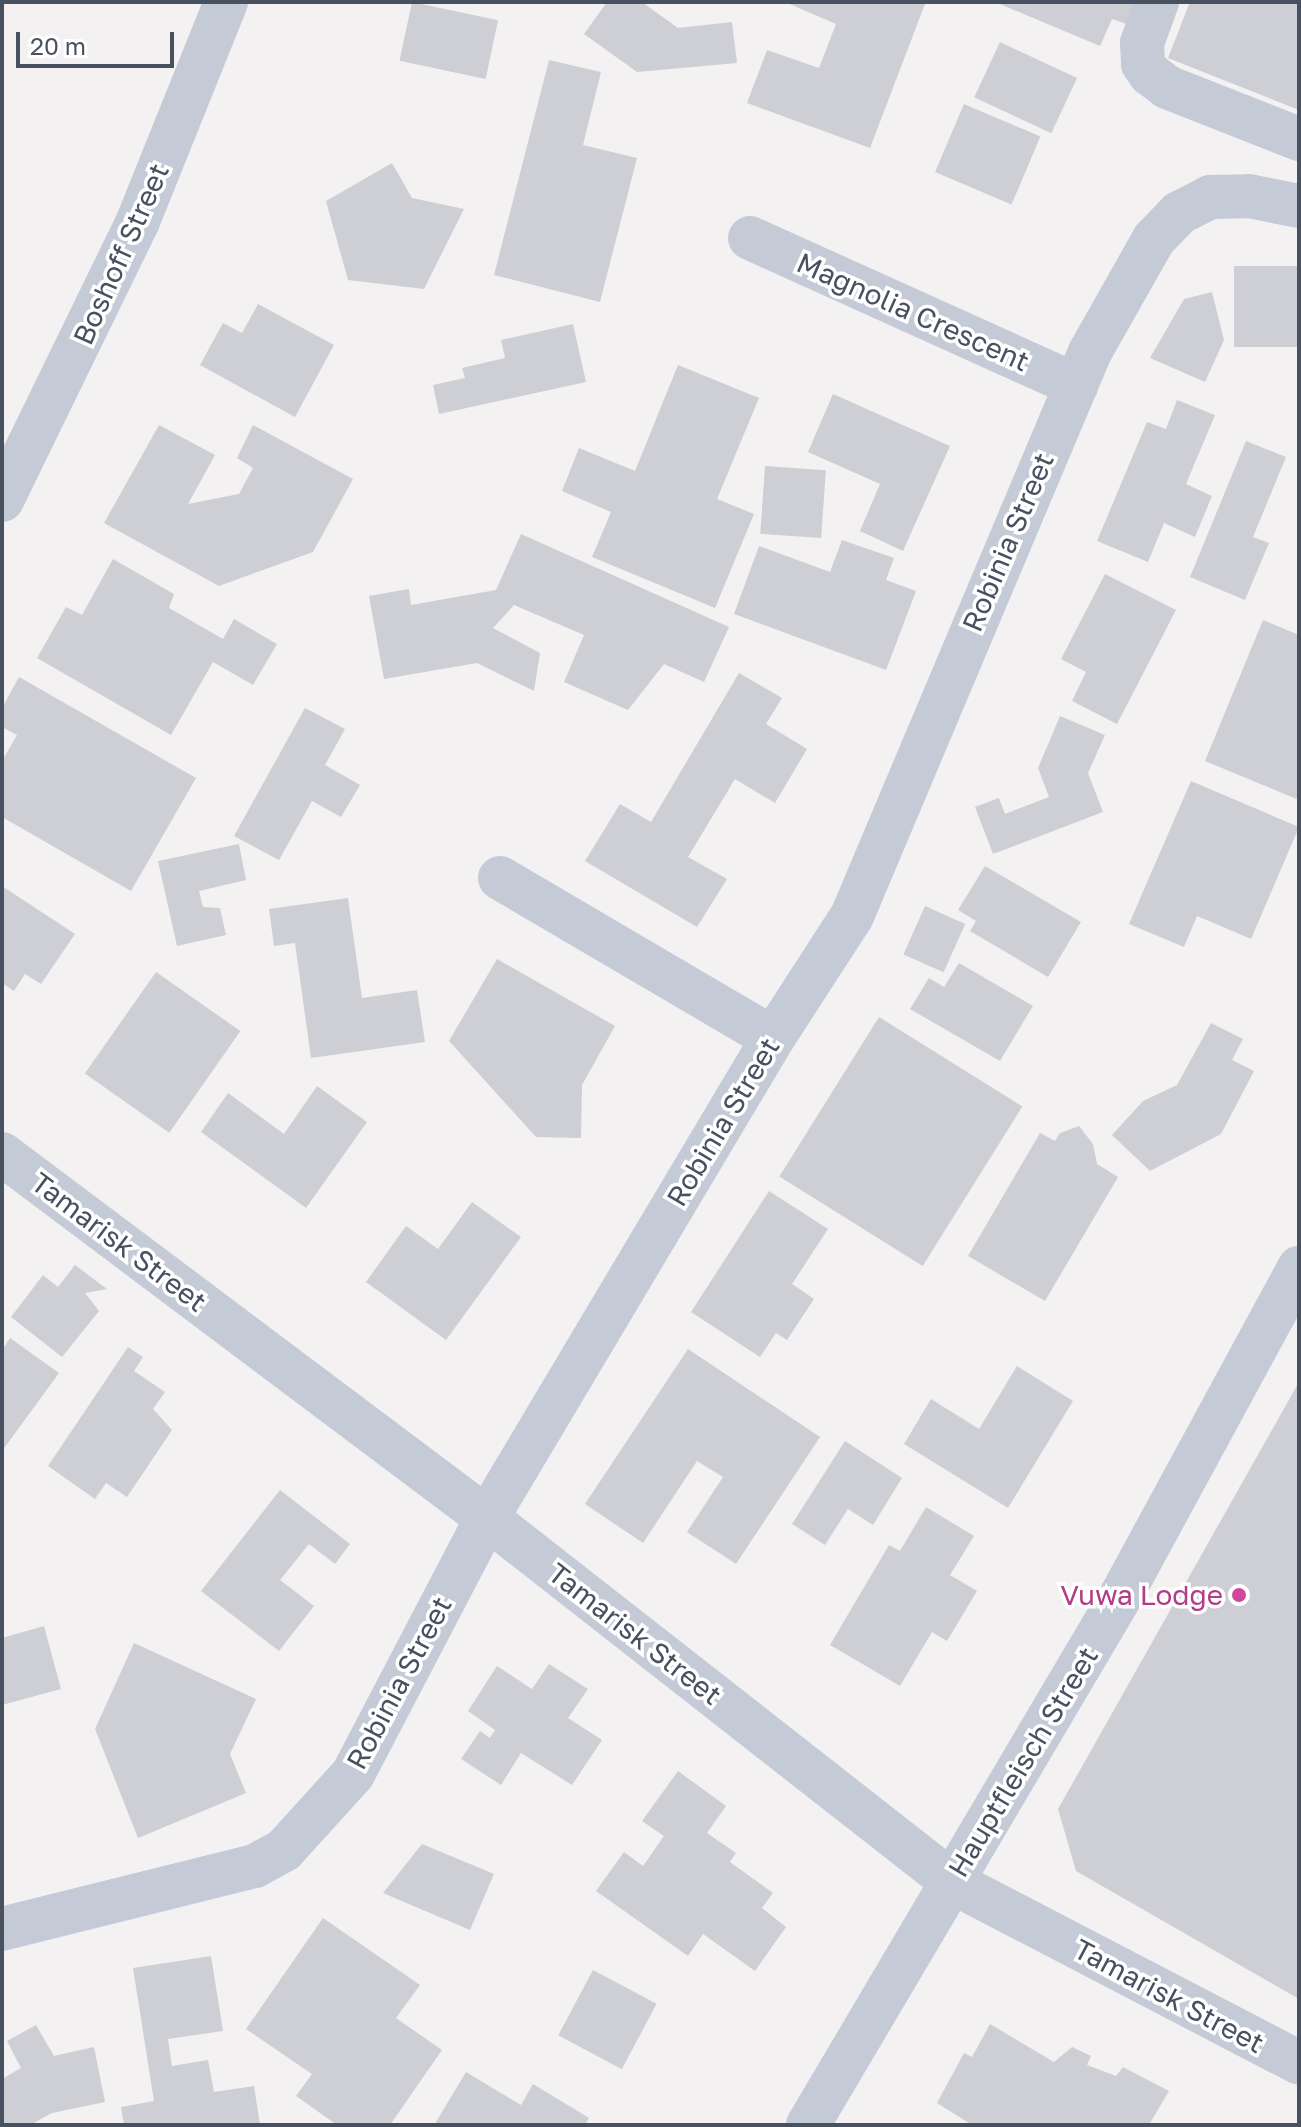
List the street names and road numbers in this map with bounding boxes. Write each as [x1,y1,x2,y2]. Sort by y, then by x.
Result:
street label: Boshoff Street [66,158,176,350]
street label: Magnolia Crescent [792,246,1034,378]
street label: Robinia Street [955,448,1061,636]
street label: Robinia Street [659,1032,787,1212]
street label: Tamarisk Street [25,1165,213,1319]
street label: Tamarisk Street [542,1556,728,1712]
street label: Robinia Street [339,1591,459,1775]
street label: Hauptfleisch Street [941,1641,1105,1883]
street label: Tamarisk Street [1068,1932,1270,2060]

